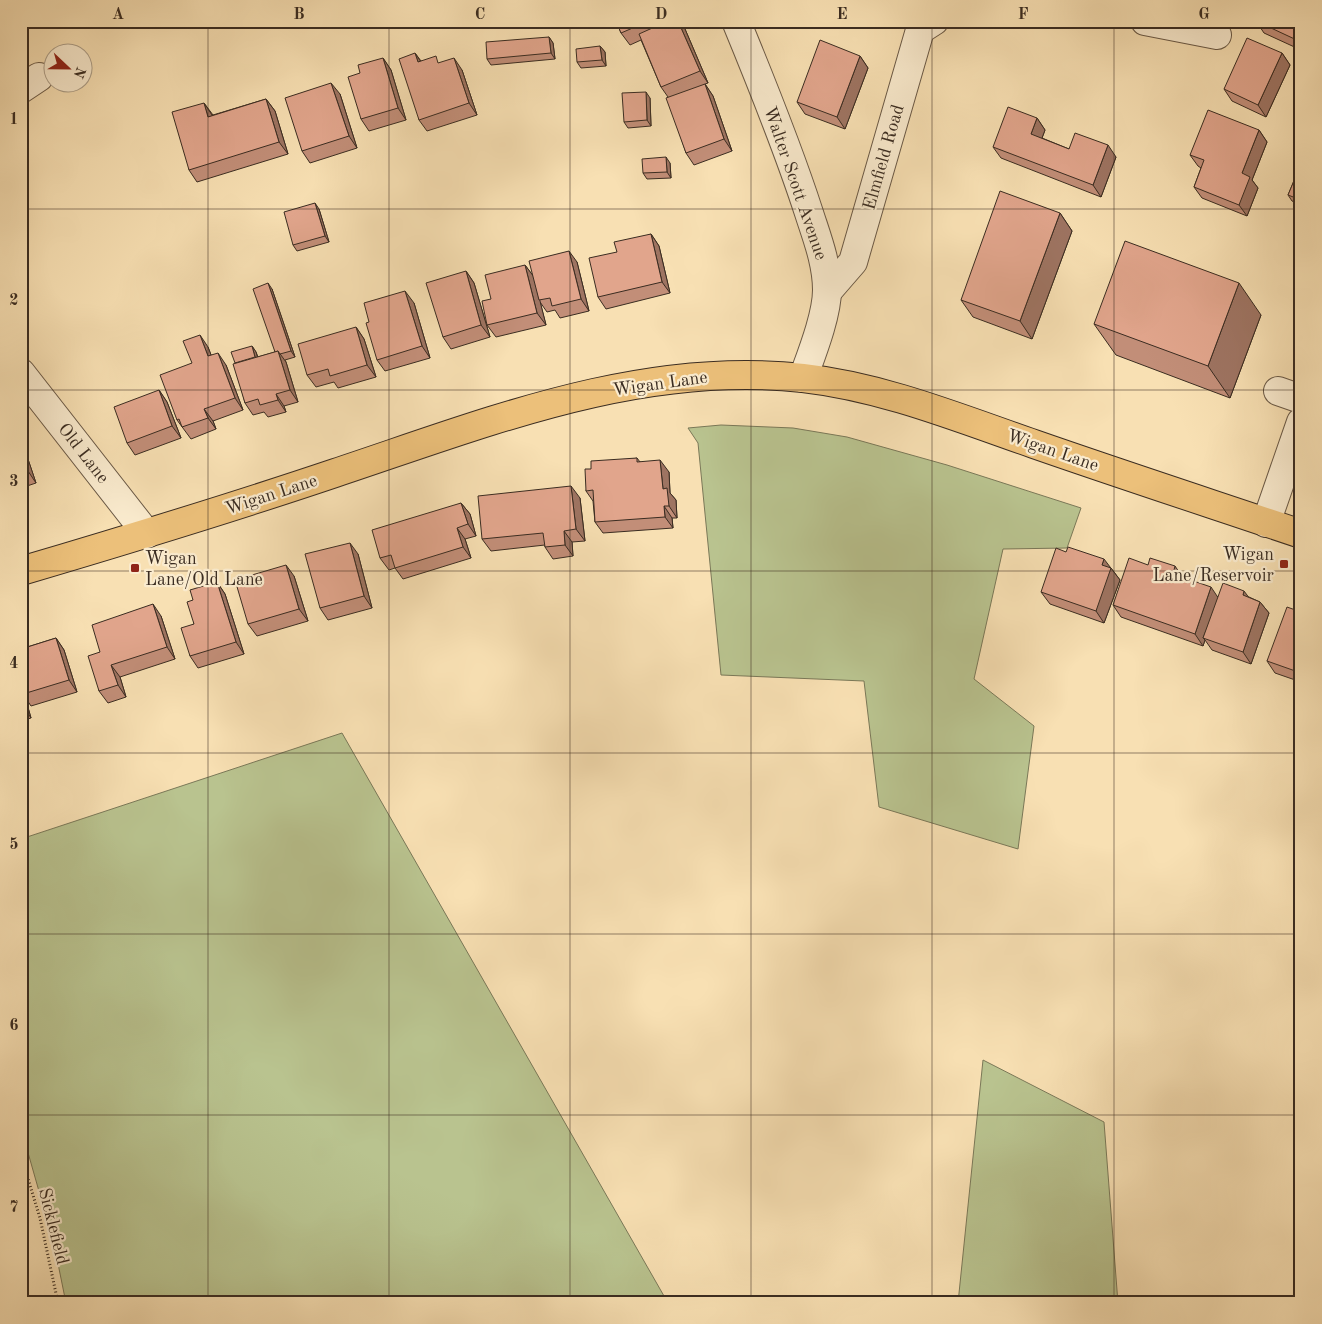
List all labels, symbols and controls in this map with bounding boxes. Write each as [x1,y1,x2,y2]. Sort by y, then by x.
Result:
text: A [112,7,124,23]
text: B [293,7,305,23]
text: C [475,7,485,23]
text: D [655,7,667,23]
text: E [836,7,848,23]
text: F [1018,7,1029,23]
text: G [1198,7,1210,23]
north arrow [42,42,92,92]
text: N [71,65,88,80]
street label: Elmfield Road [860,103,908,212]
street label: Walter Scott Avenue [760,104,830,263]
text: 1 [9,112,19,128]
text: 2 [9,293,19,309]
street label: Wigan Lane [612,368,709,400]
street label: Old Lane [54,420,112,487]
street label: Wigan Lane [1005,427,1101,475]
street label: Wigan Lane [223,472,320,518]
text: 3 [9,474,19,490]
place label: Wigan Lane/Reservoir [1152,546,1275,585]
place label: Wigan Lane/Old Lane [145,550,263,589]
marker: Wigan Lane/Reservoir [1278,558,1290,570]
marker: Wigan Lane/Old Lane [129,562,141,574]
text: 4 [9,656,19,672]
text: 5 [9,837,19,853]
text: 6 [9,1018,19,1034]
street label: Sicklefield [35,1186,71,1266]
text: 7 [9,1200,19,1216]

